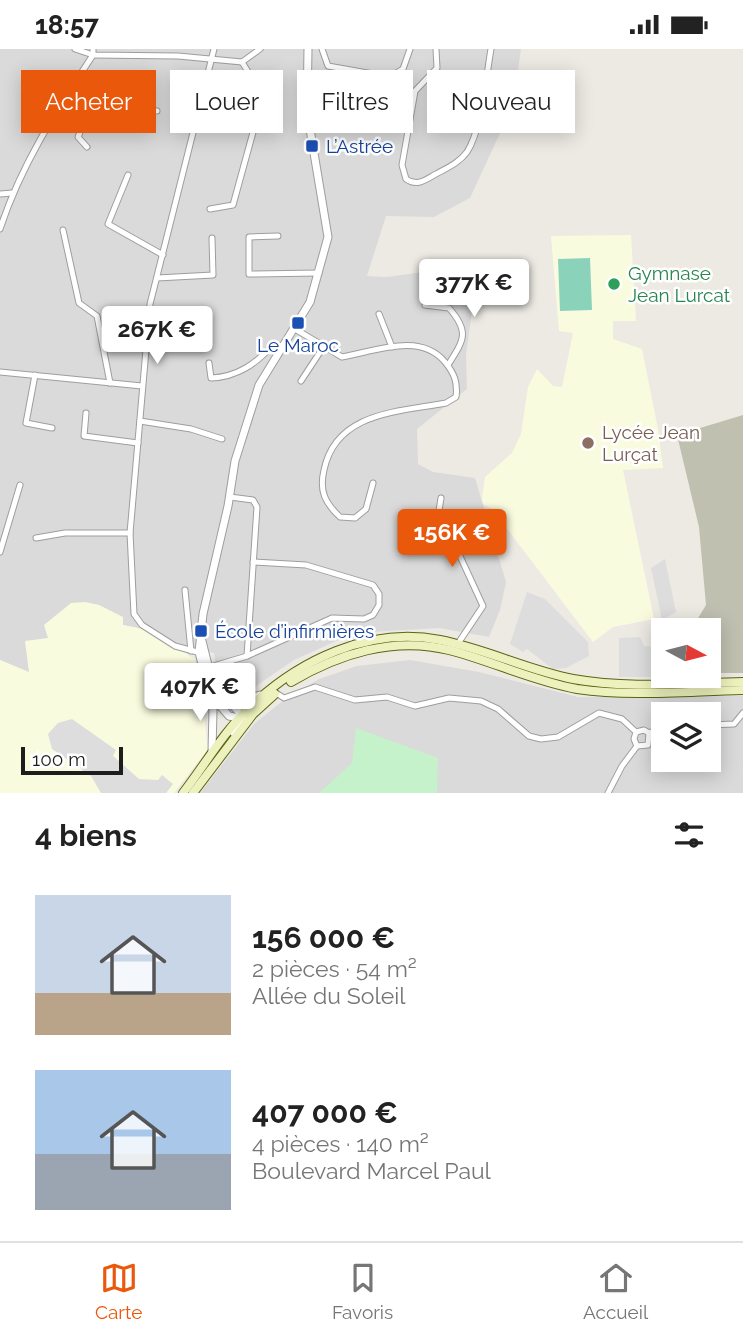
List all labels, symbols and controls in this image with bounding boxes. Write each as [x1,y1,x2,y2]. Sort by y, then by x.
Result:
text: 18:57 [35,10,99,40]
chip: Acheter [21,70,156,133]
chip: Louer [170,70,283,133]
chip: Filtres [297,70,413,133]
chip: Nouveau [427,70,575,133]
place label: L’Astrée [326,135,393,157]
marker: L’Astrée [304,138,320,154]
pin: 377K € [417,259,531,319]
place label: Gymnase Jean Lurcat [628,262,731,306]
text: 377K € [435,268,513,295]
marker: Gymnase Jean Lurcat [606,276,622,292]
pin: 267K € [100,307,214,366]
text: 267K € [118,315,196,342]
marker: Le Maroc [290,315,306,331]
place label: Le Maroc [257,334,339,356]
place label: Lycée Jean Lurçat [602,421,700,465]
marker: Lycée Jean Lurçat [580,435,596,451]
pin: 156K € [395,510,509,569]
text: 156K € [413,518,491,545]
north arrow [651,618,721,688]
map controls [651,618,721,772]
place label: École d’infirmières [215,620,374,642]
marker: École d’infirmières [193,623,209,639]
pin: 407K € [143,663,257,723]
text: 407K € [160,672,240,699]
button: layers [651,702,721,772]
scale bar [21,744,122,776]
text: 100 m [32,748,86,770]
icon: filters [670,816,708,854]
text: 4 biens [35,818,137,853]
text: 156 000 € [252,920,395,955]
icon: home [91,923,175,1007]
text: 2 pièces · 54 m² [252,955,417,982]
text: Allée du Soleil [252,982,405,1009]
text: 407 000 € [252,1095,398,1130]
icon: home [91,1098,175,1182]
text: 4 pièces · 140 m² [252,1130,429,1157]
text: Boulevard Marcel Paul [252,1157,491,1184]
tab: Carte [95,1259,142,1323]
tab: Favoris [332,1259,393,1323]
tab: Accueil [583,1259,648,1323]

